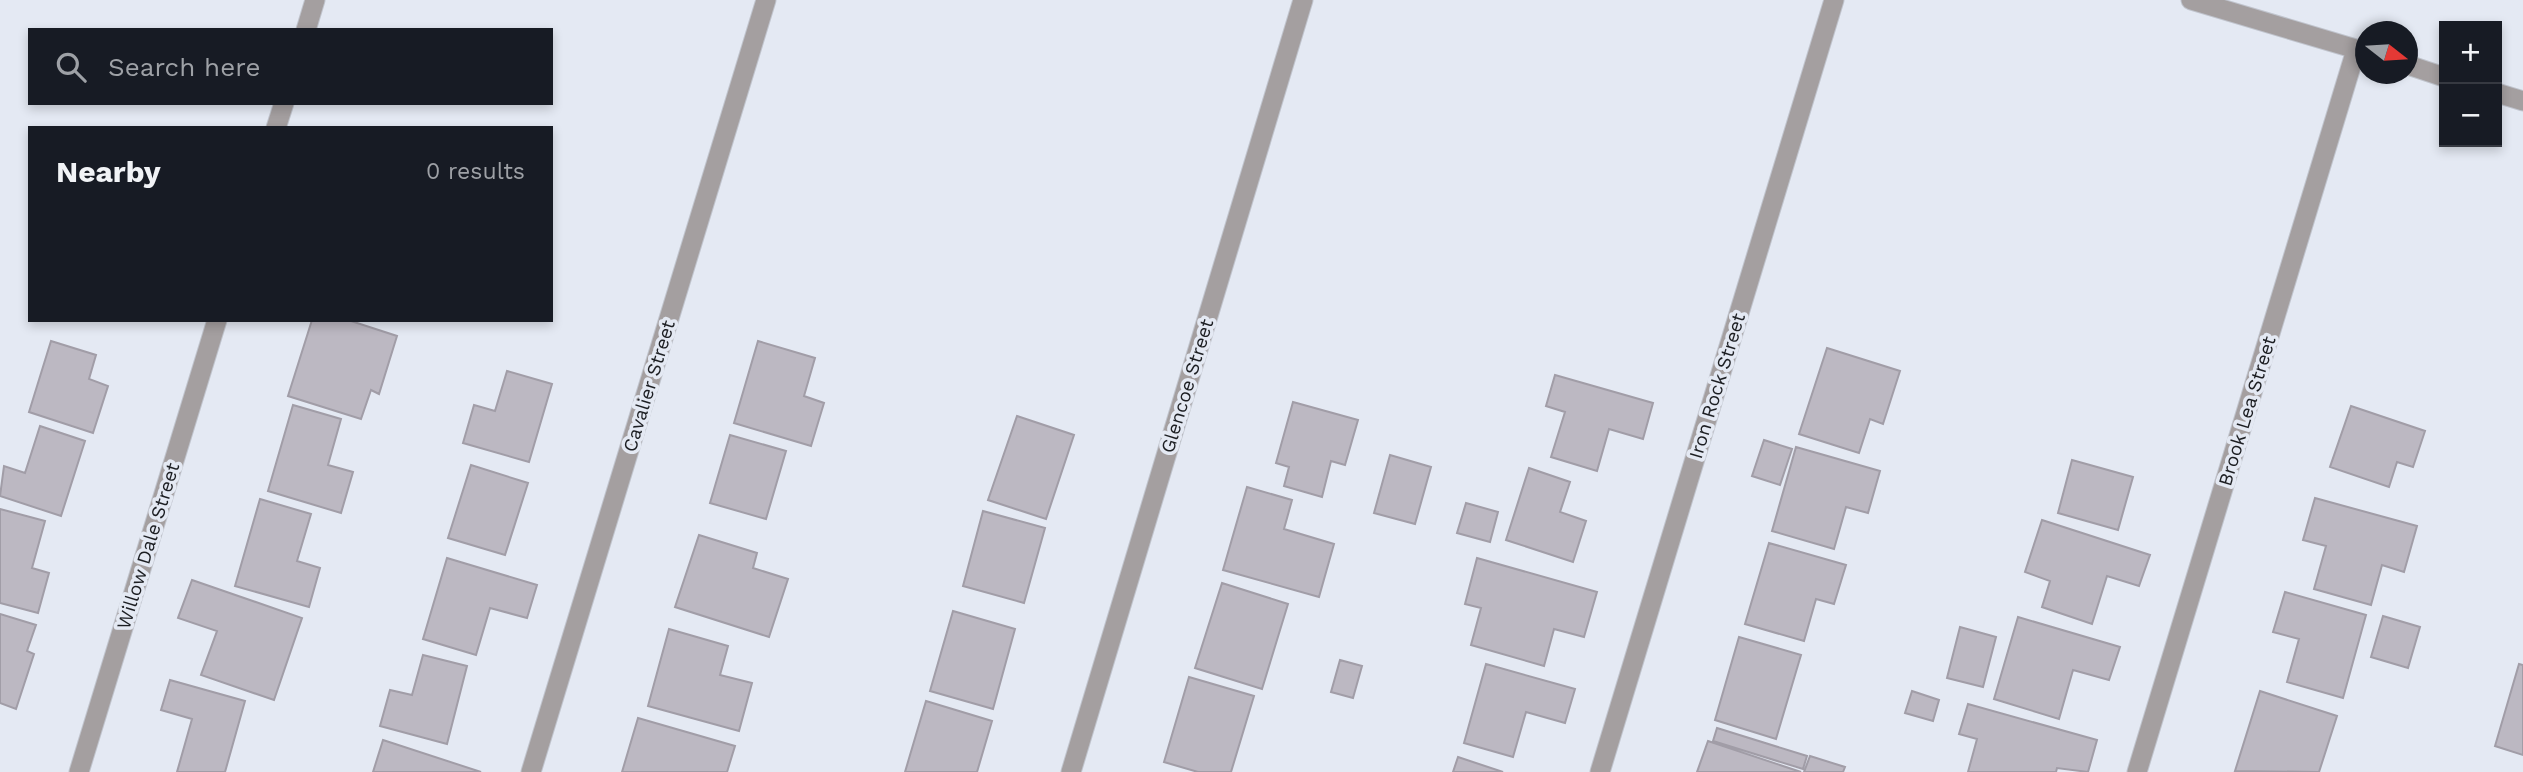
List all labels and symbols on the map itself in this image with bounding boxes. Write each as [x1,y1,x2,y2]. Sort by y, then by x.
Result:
north arrow [2355,21,2418,84]
street label: Iron Rock Street [1684,310,1750,462]
street label: Glencoe Street [1156,316,1218,456]
street label: Cavalier Street [618,317,680,455]
street label: Brook Lea Street [2213,333,2281,489]
street label: Willow Dale Street [112,460,184,632]

